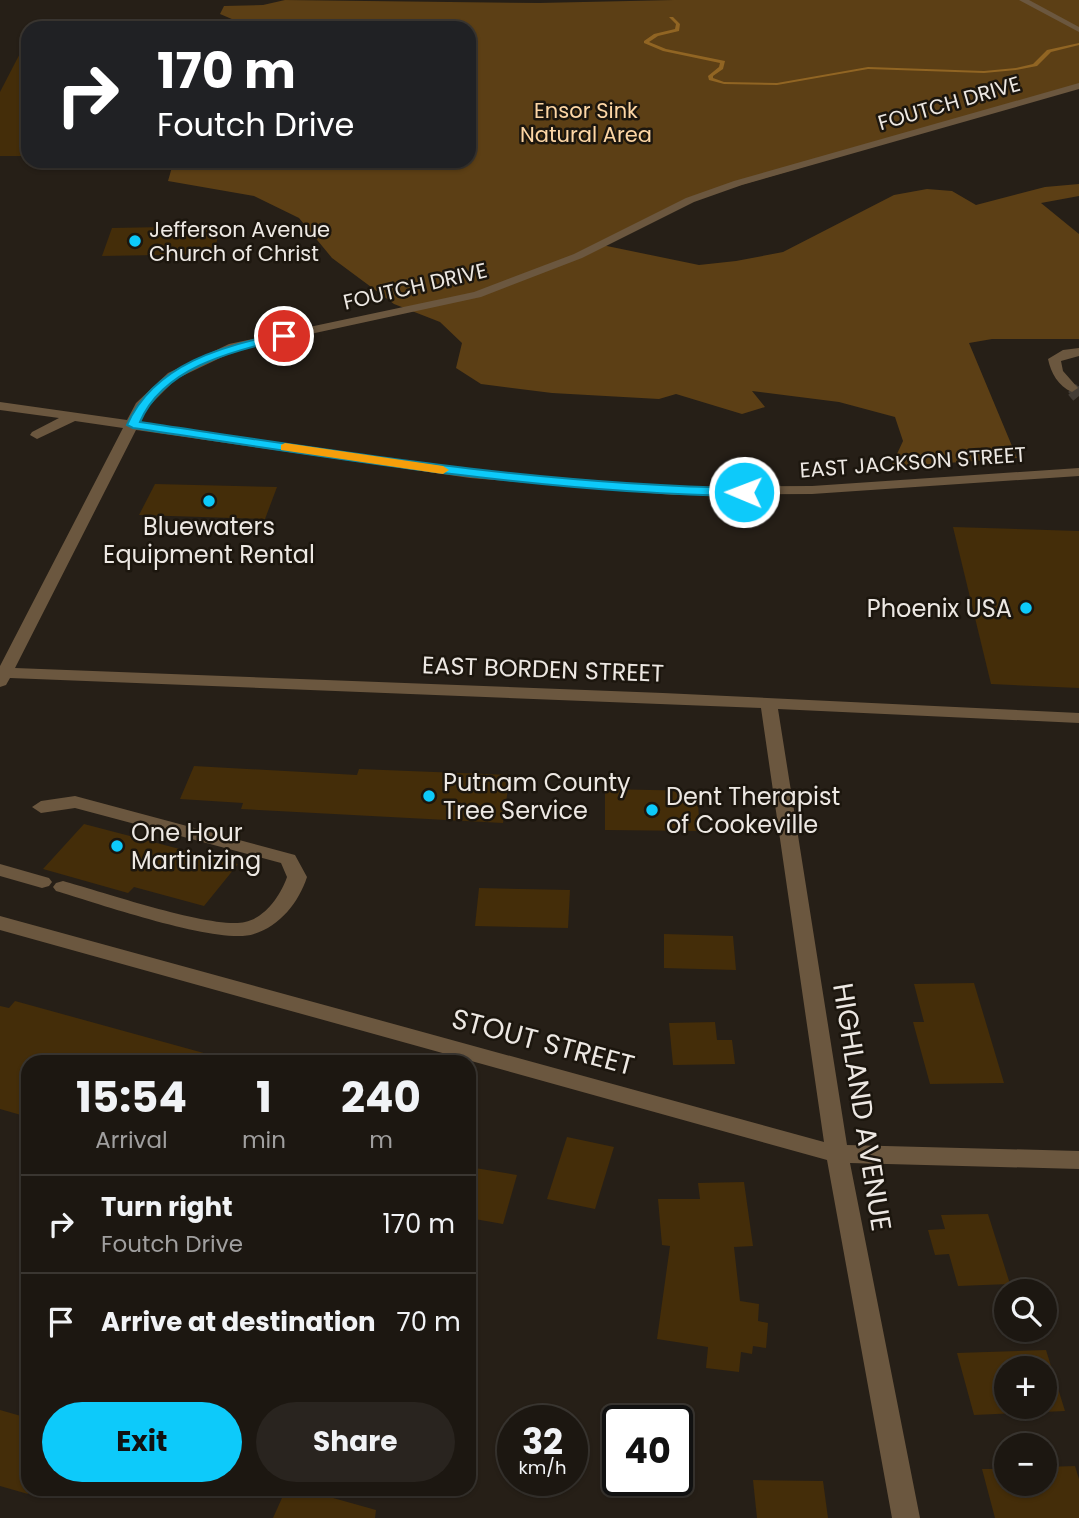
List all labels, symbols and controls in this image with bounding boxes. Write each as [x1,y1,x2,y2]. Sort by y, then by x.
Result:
text: 170 m [157,37,296,105]
icon: right [42,49,133,140]
street label: FOUTCH DRIVE [874,69,1024,137]
park label: Ensor Sink Natural Area [520,96,652,149]
text: Foutch Drive [157,102,354,147]
place label: Jefferson Avenue Church of Christ [149,215,330,268]
marker: Jefferson Avenue Church of Christ [127,233,143,249]
street label: FOUTCH DRIVE [340,255,490,317]
pin [254,306,314,366]
icon: arrive [265,317,303,355]
street label: EAST JACKSON STREET [799,440,1027,484]
position arrow [707,455,781,529]
marker: Bluewaters Equipment Rental [201,493,217,509]
place label: Bluewaters Equipment Rental [103,510,315,571]
place label: Phoenix USA [867,592,1012,625]
marker: Phoenix USA [1018,600,1034,616]
street label: EAST BORDEN STREET [422,648,665,690]
place label: Putnam County Tree Service [443,766,631,827]
place label: Dent Therapist of Cookeville [666,780,840,841]
marker: Putnam County Tree Service [421,788,437,804]
marker: Dent Therapist of Cookeville [644,802,660,818]
place label: One Hour Martinizing [131,816,261,877]
marker: One Hour Martinizing [109,838,125,854]
street label: HIGHLAND AVENUE [823,980,901,1234]
street label: STOUT STREET [447,999,639,1085]
text: 15:54 [76,1068,187,1127]
text: 1 [256,1068,272,1127]
text: 240 [341,1068,421,1127]
text: Arrival [95,1124,168,1156]
text: min [242,1124,286,1156]
text: m [369,1124,393,1156]
text: Turn right [101,1189,233,1225]
icon: right [42,1205,80,1243]
text: 170 m [382,1206,455,1242]
text: Foutch Drive [101,1228,243,1260]
map controls [994,1279,1057,1496]
button: search [994,1279,1057,1342]
icon: arrive [42,1303,80,1341]
text: Arrive at destination [101,1304,376,1340]
text: 70 m [397,1304,461,1340]
button: + [994,1356,1057,1419]
button: Exit [42,1402,242,1482]
button: Share [256,1402,455,1482]
speed limit sign: 40 [602,1405,693,1496]
text: 32 [522,1417,563,1466]
button: − [994,1433,1057,1496]
text: km/h [519,1455,566,1480]

